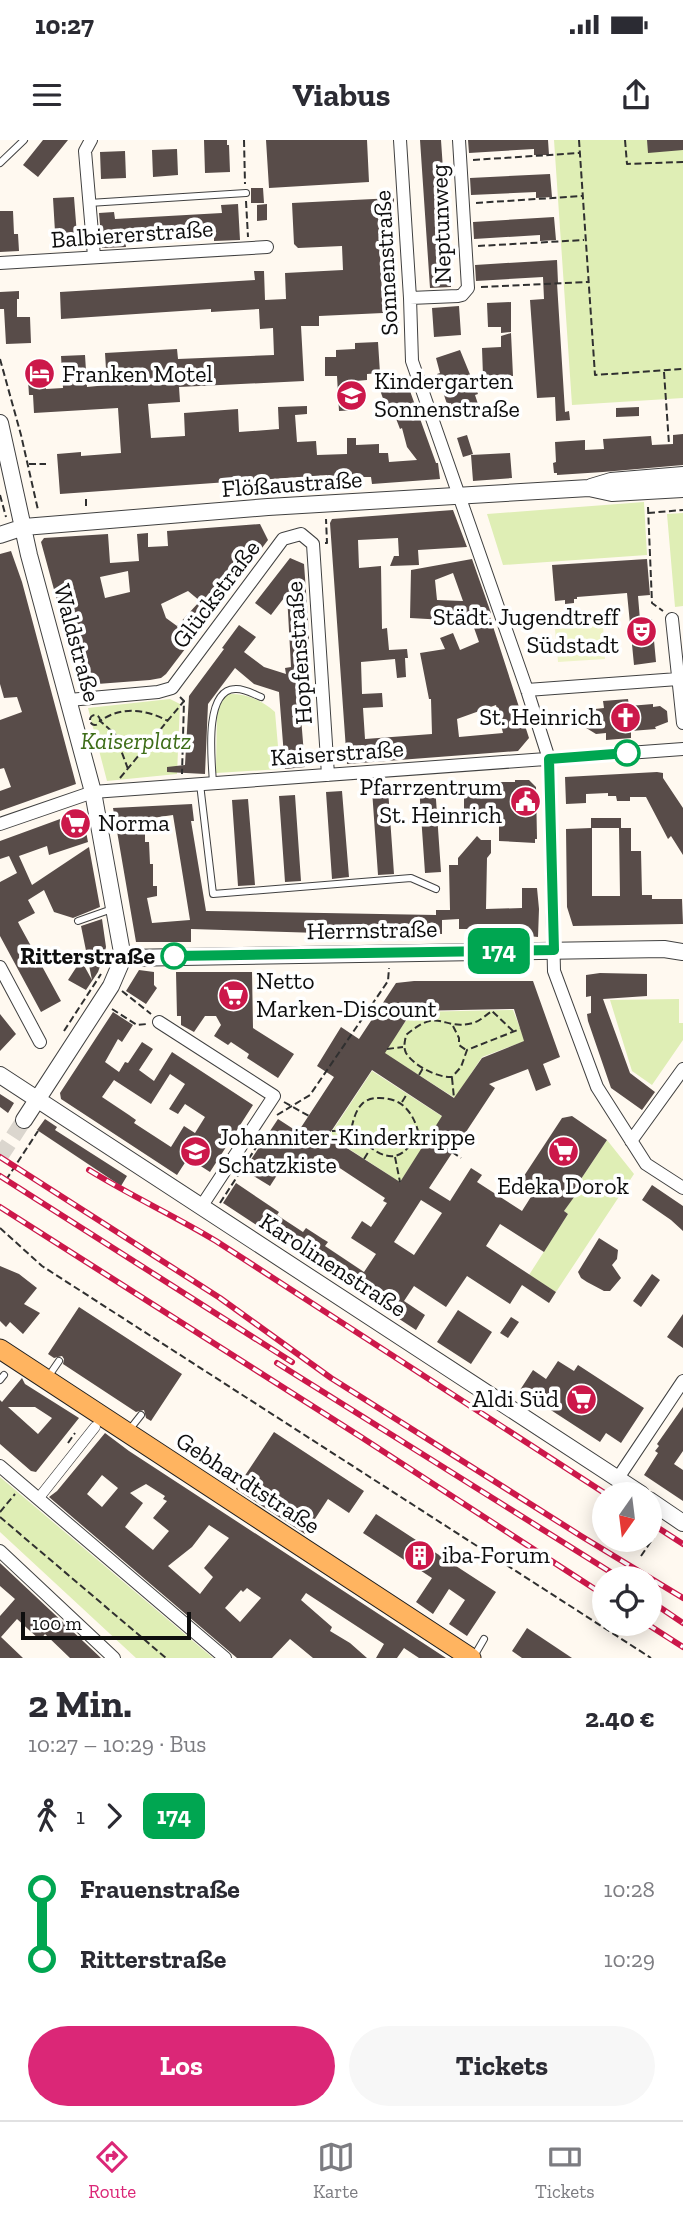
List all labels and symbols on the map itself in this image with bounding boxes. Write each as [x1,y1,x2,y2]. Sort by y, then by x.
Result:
street label: Neptunweg [424,164,457,284]
street label: Sonnenstraße [367,190,404,337]
street label: Balbiererstraße [50,213,214,254]
hotel icon: Franken Motel [22,357,56,391]
place label: Franken Motel [62,359,213,388]
place label: Kindergarten Sonnenstraße [374,366,520,423]
school or university icon: Kindergarten Sonnenstraße [334,378,368,412]
street label: Flößaustraße [221,464,363,503]
street label: Glückstraße [165,534,266,654]
street label: Hopfenstraße [279,580,318,726]
street label: Waldstraße [48,581,107,705]
place label: Städt. Jugendtreff Südstadt [433,602,621,659]
theatre icon: Städt. Jugendtreff Südstadt [625,614,659,648]
church icon: St. Heinrich [608,700,642,734]
place label: St. Heinrich [479,702,603,731]
park label: Kaiserplatz [81,726,191,755]
street label: Kaiserstraße [269,733,405,772]
unlabelled marker [614,740,640,766]
place label: Pfarrzentrum St. Heinrich [359,772,503,829]
public building icon: Pfarrzentrum St. Heinrich [508,784,542,818]
supermarket icon: Norma [58,806,92,840]
place label: Norma [98,808,170,837]
street label: Herrnstraße [306,914,438,945]
line badge: 174 [459,928,539,974]
place label: Ritterstraße [20,941,155,970]
marker: Ritterstraße [161,943,187,969]
place label: Netto Marken-Discount [256,966,437,1023]
supermarket icon: Netto Marken-Discount [216,978,250,1012]
place label: Johanniter-Kinderkrippe Schatzkiste [218,1122,475,1179]
school or university icon: Johanniter-Kinderkrippe Schatzkiste [178,1134,212,1168]
supermarket icon: Edeka Dorok [546,1135,580,1169]
place label: Edeka Dorok [497,1171,630,1200]
street label: Karolinenstraße [254,1206,412,1323]
supermarket icon: Aldi Süd [565,1382,599,1416]
place label: Aldi Süd [472,1384,559,1413]
street label: Gebhardtstraße [171,1425,326,1540]
north arrow [592,1482,662,1552]
building icon: iba-Forum [402,1538,436,1572]
place label: iba-Forum [442,1540,550,1569]
scale bar [21,1609,191,1641]

